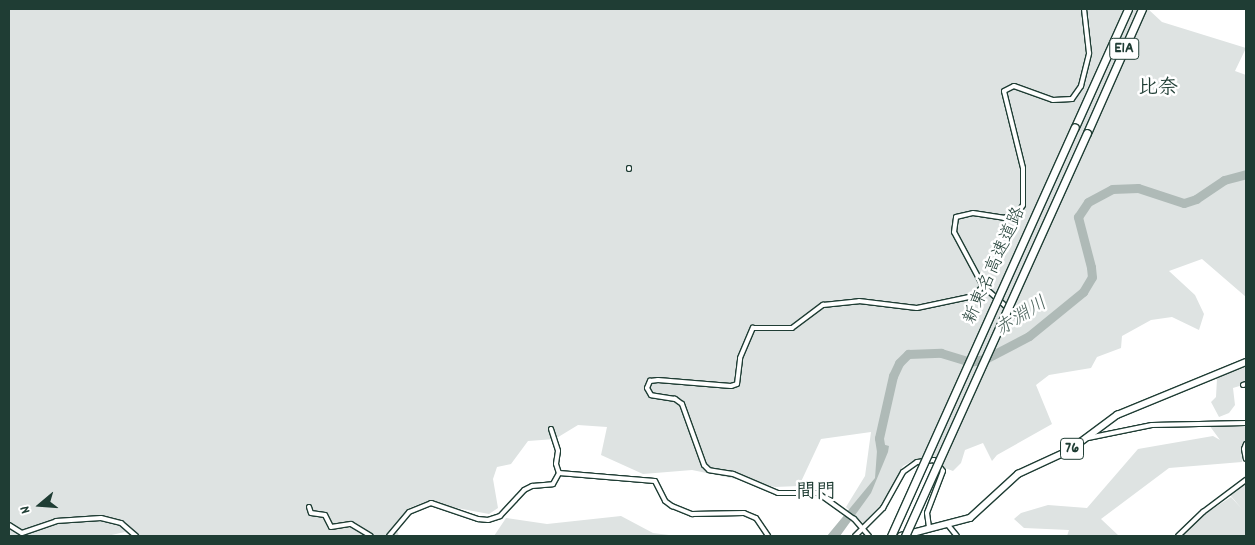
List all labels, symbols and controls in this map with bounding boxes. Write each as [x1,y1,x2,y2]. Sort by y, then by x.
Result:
road number: E1A [1109,36,1139,62]
district label: 比奈 [1138,77,1178,101]
street label: 新東名高速道路 [961,204,1031,328]
water label: 赤淵川 [992,293,1052,343]
road number: 76 [1060,436,1084,462]
north arrow [15,480,65,530]
district label: 間門 [796,481,836,505]
text: N [15,503,36,516]

